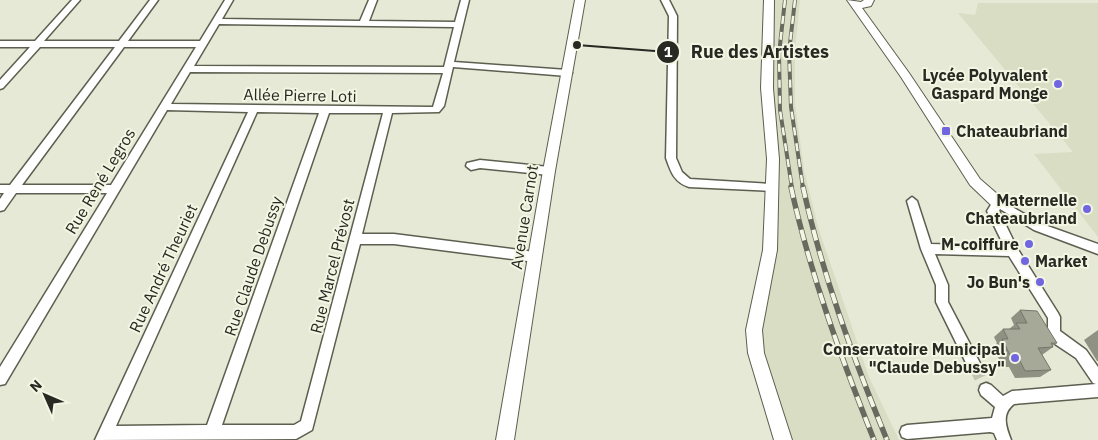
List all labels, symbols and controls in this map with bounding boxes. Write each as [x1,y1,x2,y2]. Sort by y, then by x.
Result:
callout: Rue des Artistes [656,35,839,68]
text: Rue des Artistes [691,40,829,63]
text: 1 [663,42,673,61]
place label: Lycée Polyvalent Gaspard Monge [922,65,1048,103]
marker: Lycée Polyvalent Gaspard Monge [1052,78,1064,90]
street label: Allée Pierre Loti [243,84,357,106]
place label: Chateaubriand [956,121,1068,141]
street label: Rue René Legros [61,124,139,238]
marker: Chateaubriand [940,125,952,137]
street label: Avenue Carnot [506,163,542,271]
place label: Maternelle Chateaubriand [965,190,1077,228]
street label: Rue Claude Debussy [220,193,286,339]
street label: Rue Marcel Prévost [306,197,358,335]
street label: Rue André Theuriet [125,201,201,335]
marker: Maternelle Chateaubriand [1081,203,1093,215]
place label: M-coiffure [941,234,1019,254]
marker: M-coiffure [1023,238,1035,250]
place label: Market [1035,251,1088,271]
marker: Market [1019,255,1031,267]
place label: Jo Bun's [966,272,1030,292]
marker: Jo Bun's [1034,276,1046,288]
place label: Conservatoire Municipal "Claude Debussy" [823,339,1005,377]
marker: Conservatoire Municipal "Claude Debussy" [1009,352,1021,364]
north arrow [20,370,70,420]
text: N [26,376,46,396]

